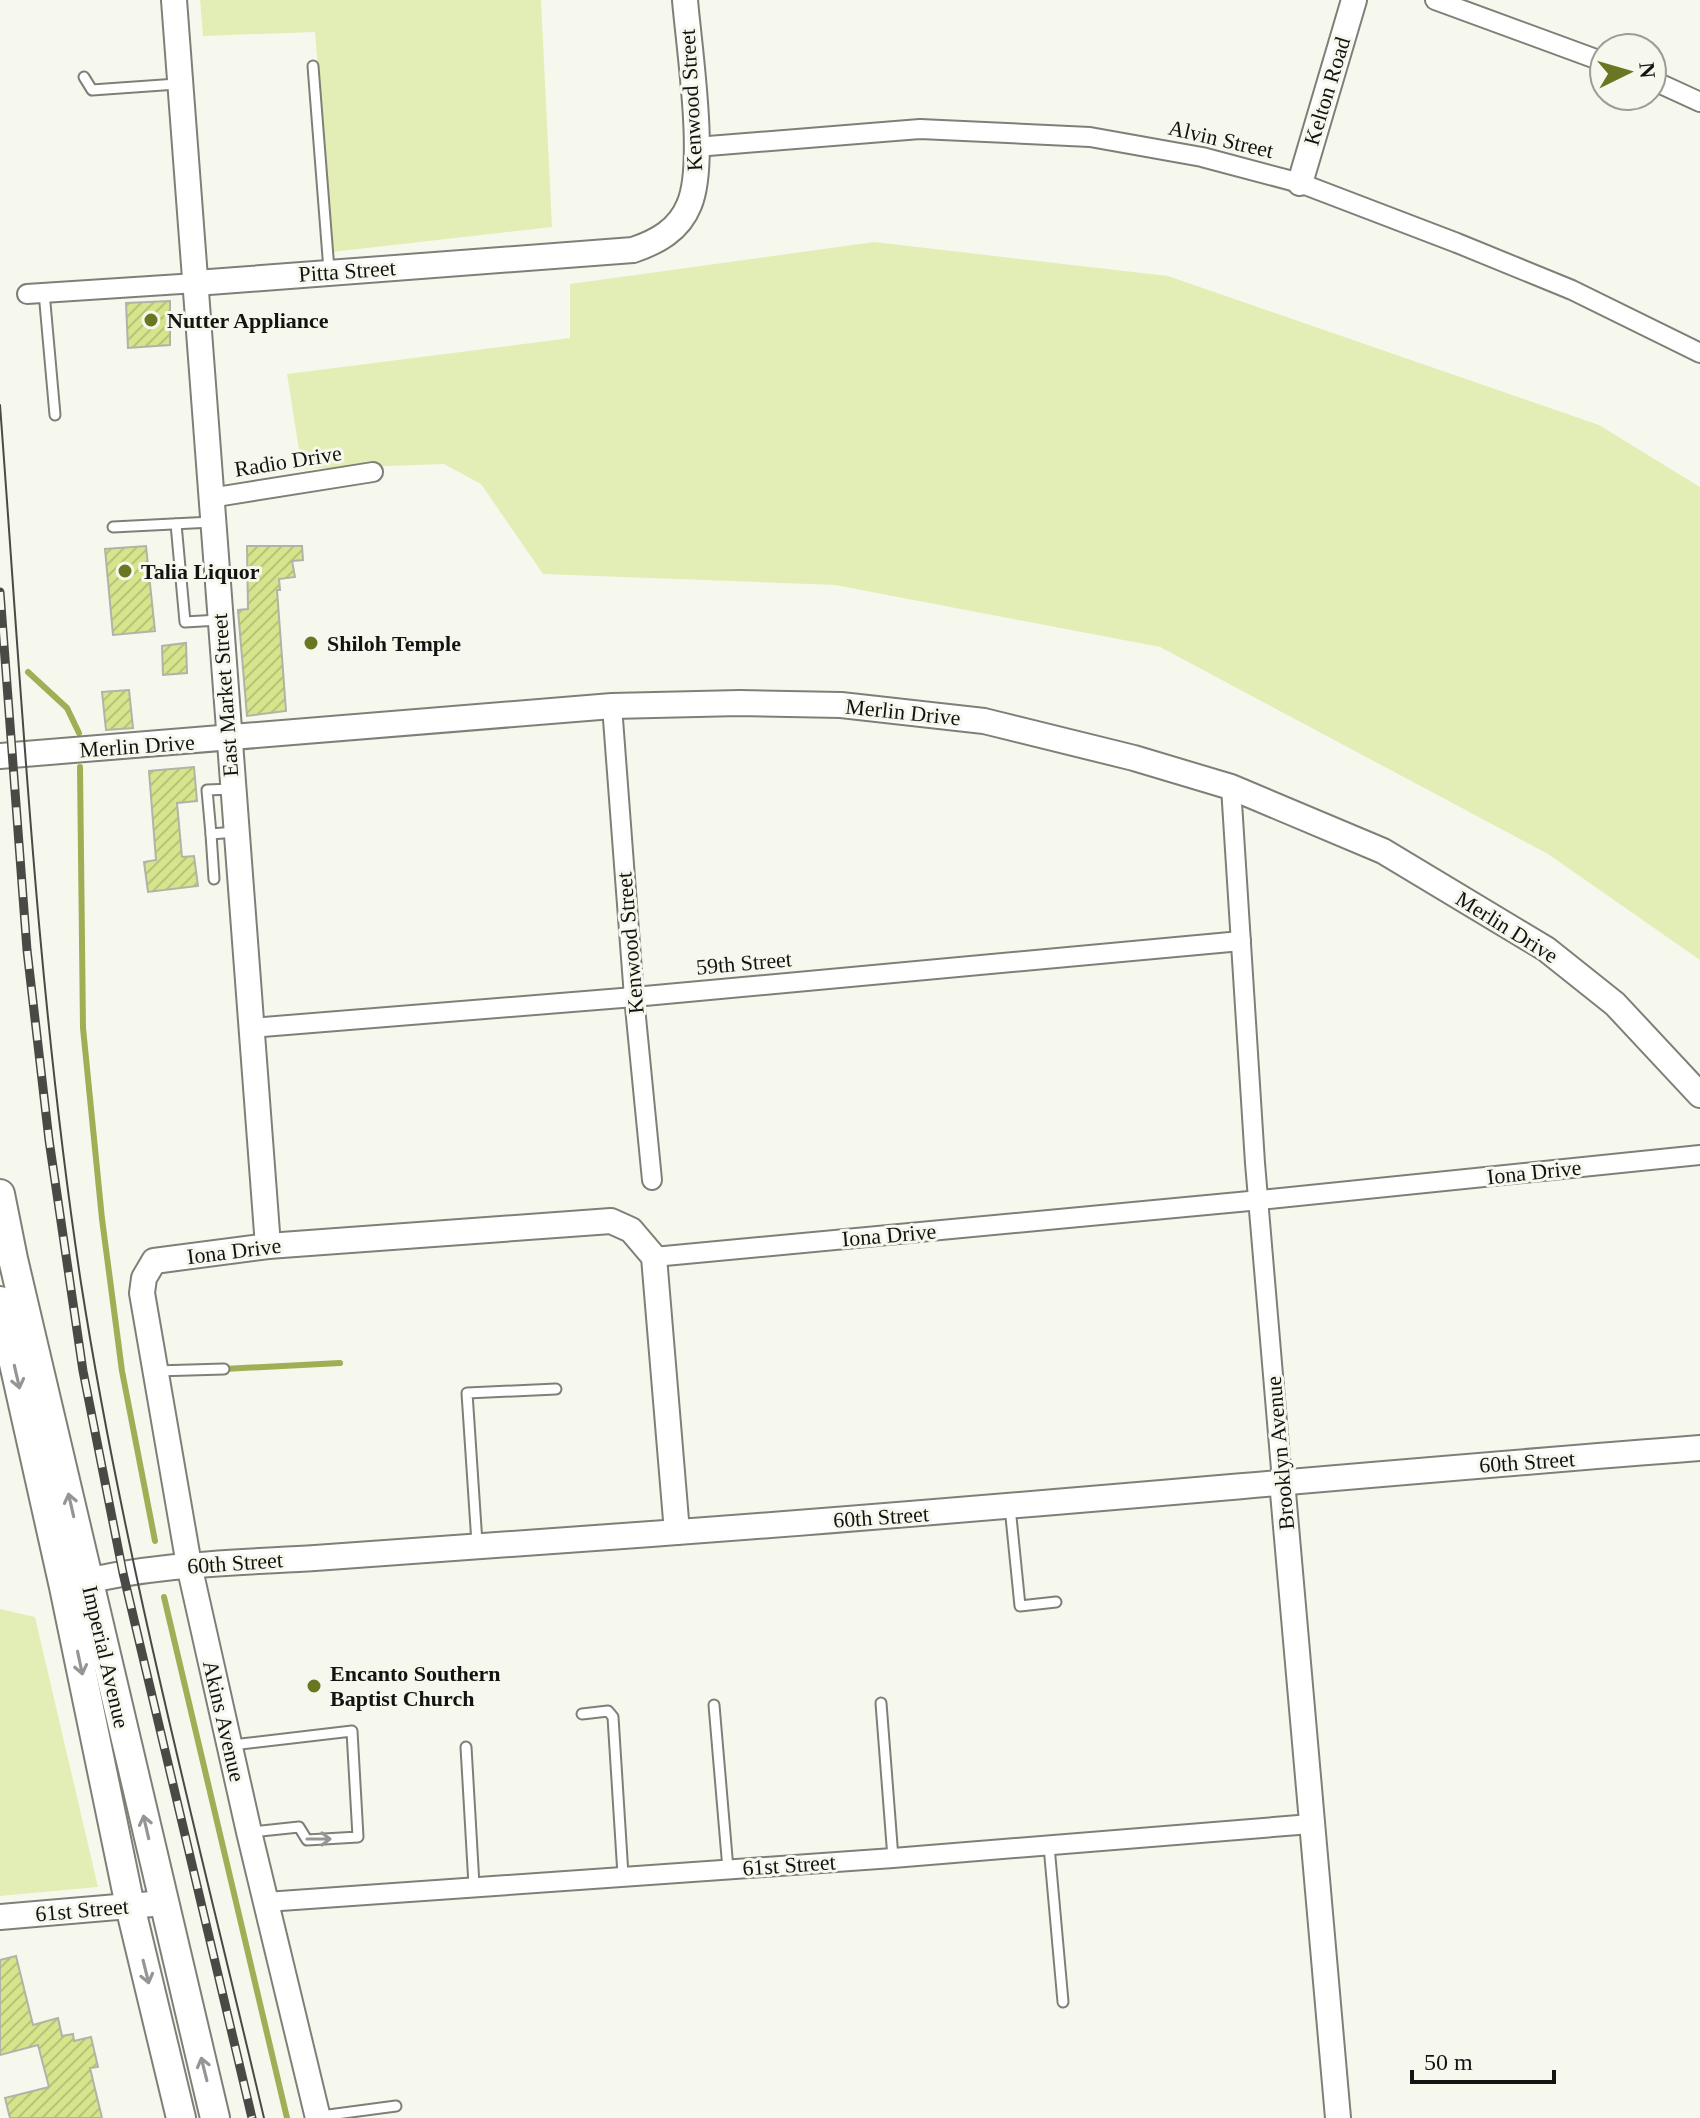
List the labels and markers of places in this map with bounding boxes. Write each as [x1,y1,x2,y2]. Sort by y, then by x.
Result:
place label: Nutter Appliance [167,308,329,333]
marker: Nutter Appliance [142,311,160,329]
place label: Talia Liquor [141,559,260,584]
marker: Talia Liquor [116,562,134,580]
place label: Shiloh Temple [327,631,461,656]
marker: Shiloh Temple [302,634,320,652]
place label: Encanto Southern Baptist Church [330,1661,501,1711]
marker: Encanto Southern Baptist Church [305,1677,323,1695]

